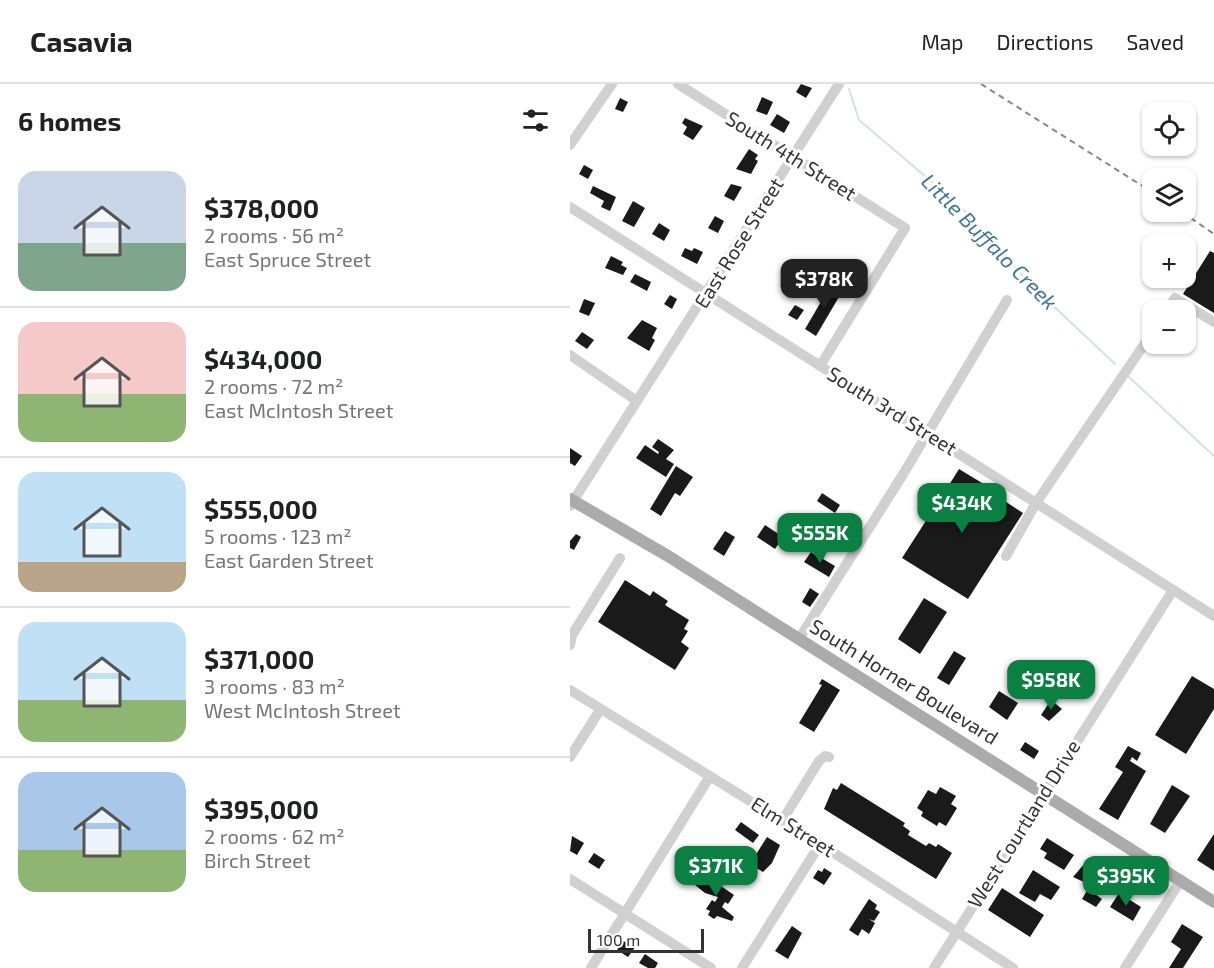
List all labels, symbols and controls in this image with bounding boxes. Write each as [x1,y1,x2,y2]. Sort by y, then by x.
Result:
text: Casavia [30,24,133,58]
text: Map [921,29,964,54]
text: Directions [997,29,1093,54]
text: Saved [1126,29,1184,54]
map controls [1142,102,1196,354]
button: locate [1142,102,1196,156]
icon: filters [519,104,552,137]
text: 6 homes [18,105,121,136]
street label: South 4th Street [722,105,861,205]
water label: Little Buffalo Creek [917,168,1063,314]
button: layers [1142,168,1196,222]
street label: East Rose Street [689,173,788,312]
text: $378,000 [204,192,319,223]
icon: home [66,195,138,267]
text: 2 rooms · 56 m² [204,223,344,247]
button: + [1142,234,1196,288]
text: East Spruce Street [204,247,371,271]
pin: $378K [782,259,866,310]
text: $378K [795,266,853,290]
button: − [1142,300,1196,354]
text: $434,000 [204,343,322,374]
icon: home [66,346,138,418]
street label: South 3rd Street [823,361,962,460]
text: 2 rooms · 72 m² [204,374,343,398]
text: East McIntosh Street [204,398,393,422]
pin: $434K [920,483,1004,534]
text: $434K [931,490,993,514]
text: $555,000 [204,493,318,524]
icon: home [66,496,138,568]
pin: $555K [778,513,862,564]
text: $555K [791,520,849,544]
text: 5 rooms · 123 m² [204,524,352,548]
text: East Garden Street [204,548,374,572]
street label: South Horner Boulevard [806,613,1003,749]
text: $371,000 [204,643,314,674]
icon: home [66,646,138,718]
pin: $958K [1009,660,1093,711]
text: $958K [1021,667,1081,691]
text: 3 rooms · 83 m² [204,674,345,698]
text: West McIntosh Street [204,698,401,722]
street label: West Courtland Drive [962,735,1085,912]
street label: Elm Street [747,791,840,862]
text: $395,000 [204,793,319,824]
icon: home [66,796,138,868]
text: 2 rooms · 62 m² [204,824,344,848]
pin: $371K [674,846,758,897]
text: Birch Street [204,848,311,872]
text: $371K [689,853,743,877]
pin: $395K [1084,856,1168,907]
text: $395K [1097,863,1155,887]
scale bar [588,926,704,954]
text: 100 m [597,930,640,949]

